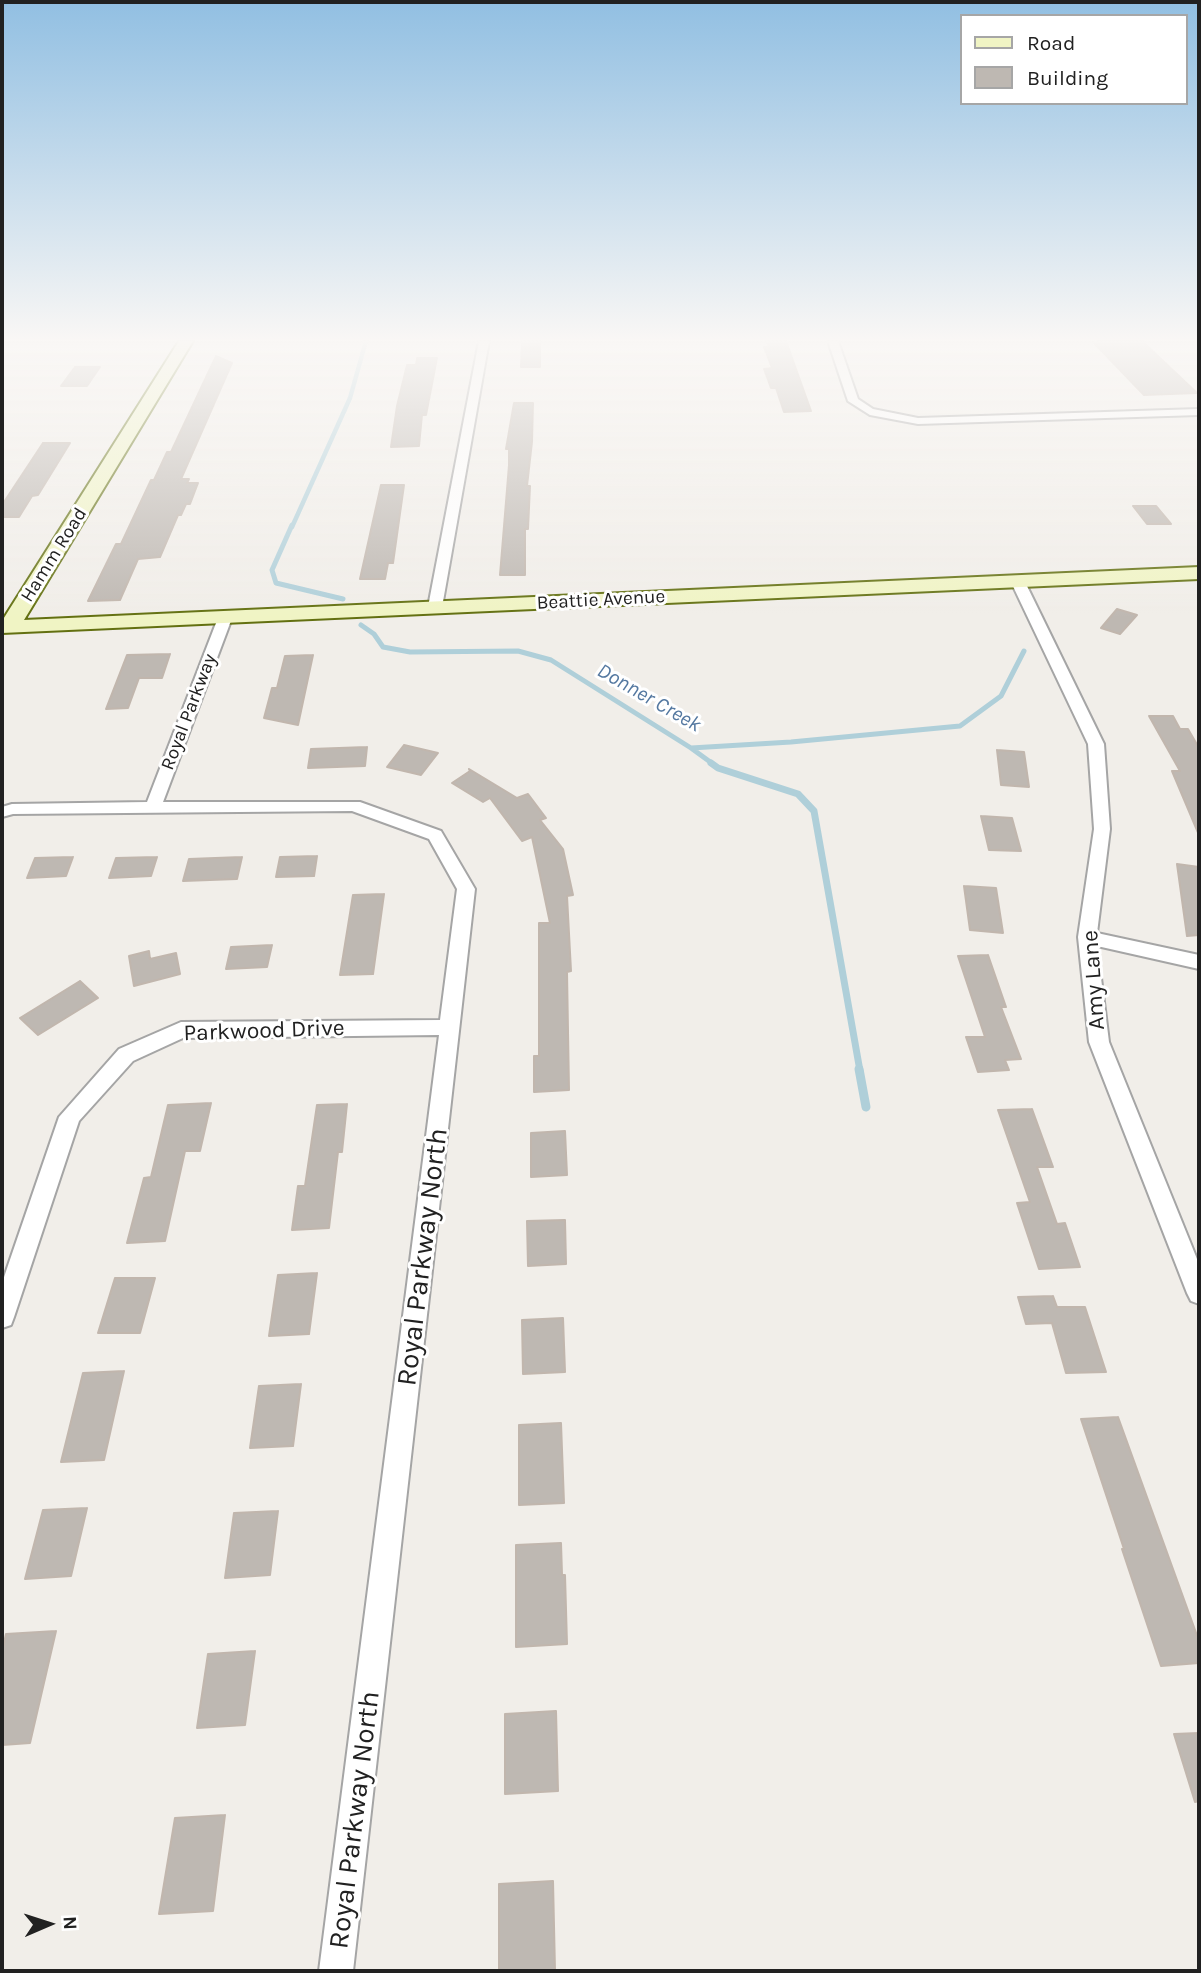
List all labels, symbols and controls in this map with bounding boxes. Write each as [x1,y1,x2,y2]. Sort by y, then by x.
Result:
legend [960,14,1187,105]
text: Road [1027,31,1075,55]
text: Building [1027,66,1108,90]
street label: Hamm Road [16,504,92,606]
street label: Beattie Avenue [536,585,666,615]
street label: Royal Parkway [156,651,222,773]
water label: Donner Creek [592,658,706,738]
street label: Amy Lane [1077,929,1111,1031]
street label: Parkwood Drive [183,1014,345,1048]
street label: Royal Parkway North [391,1126,455,1388]
street label: Royal Parkway North [323,1689,387,1951]
north arrow [14,1889,84,1959]
text: N [59,1916,81,1930]

